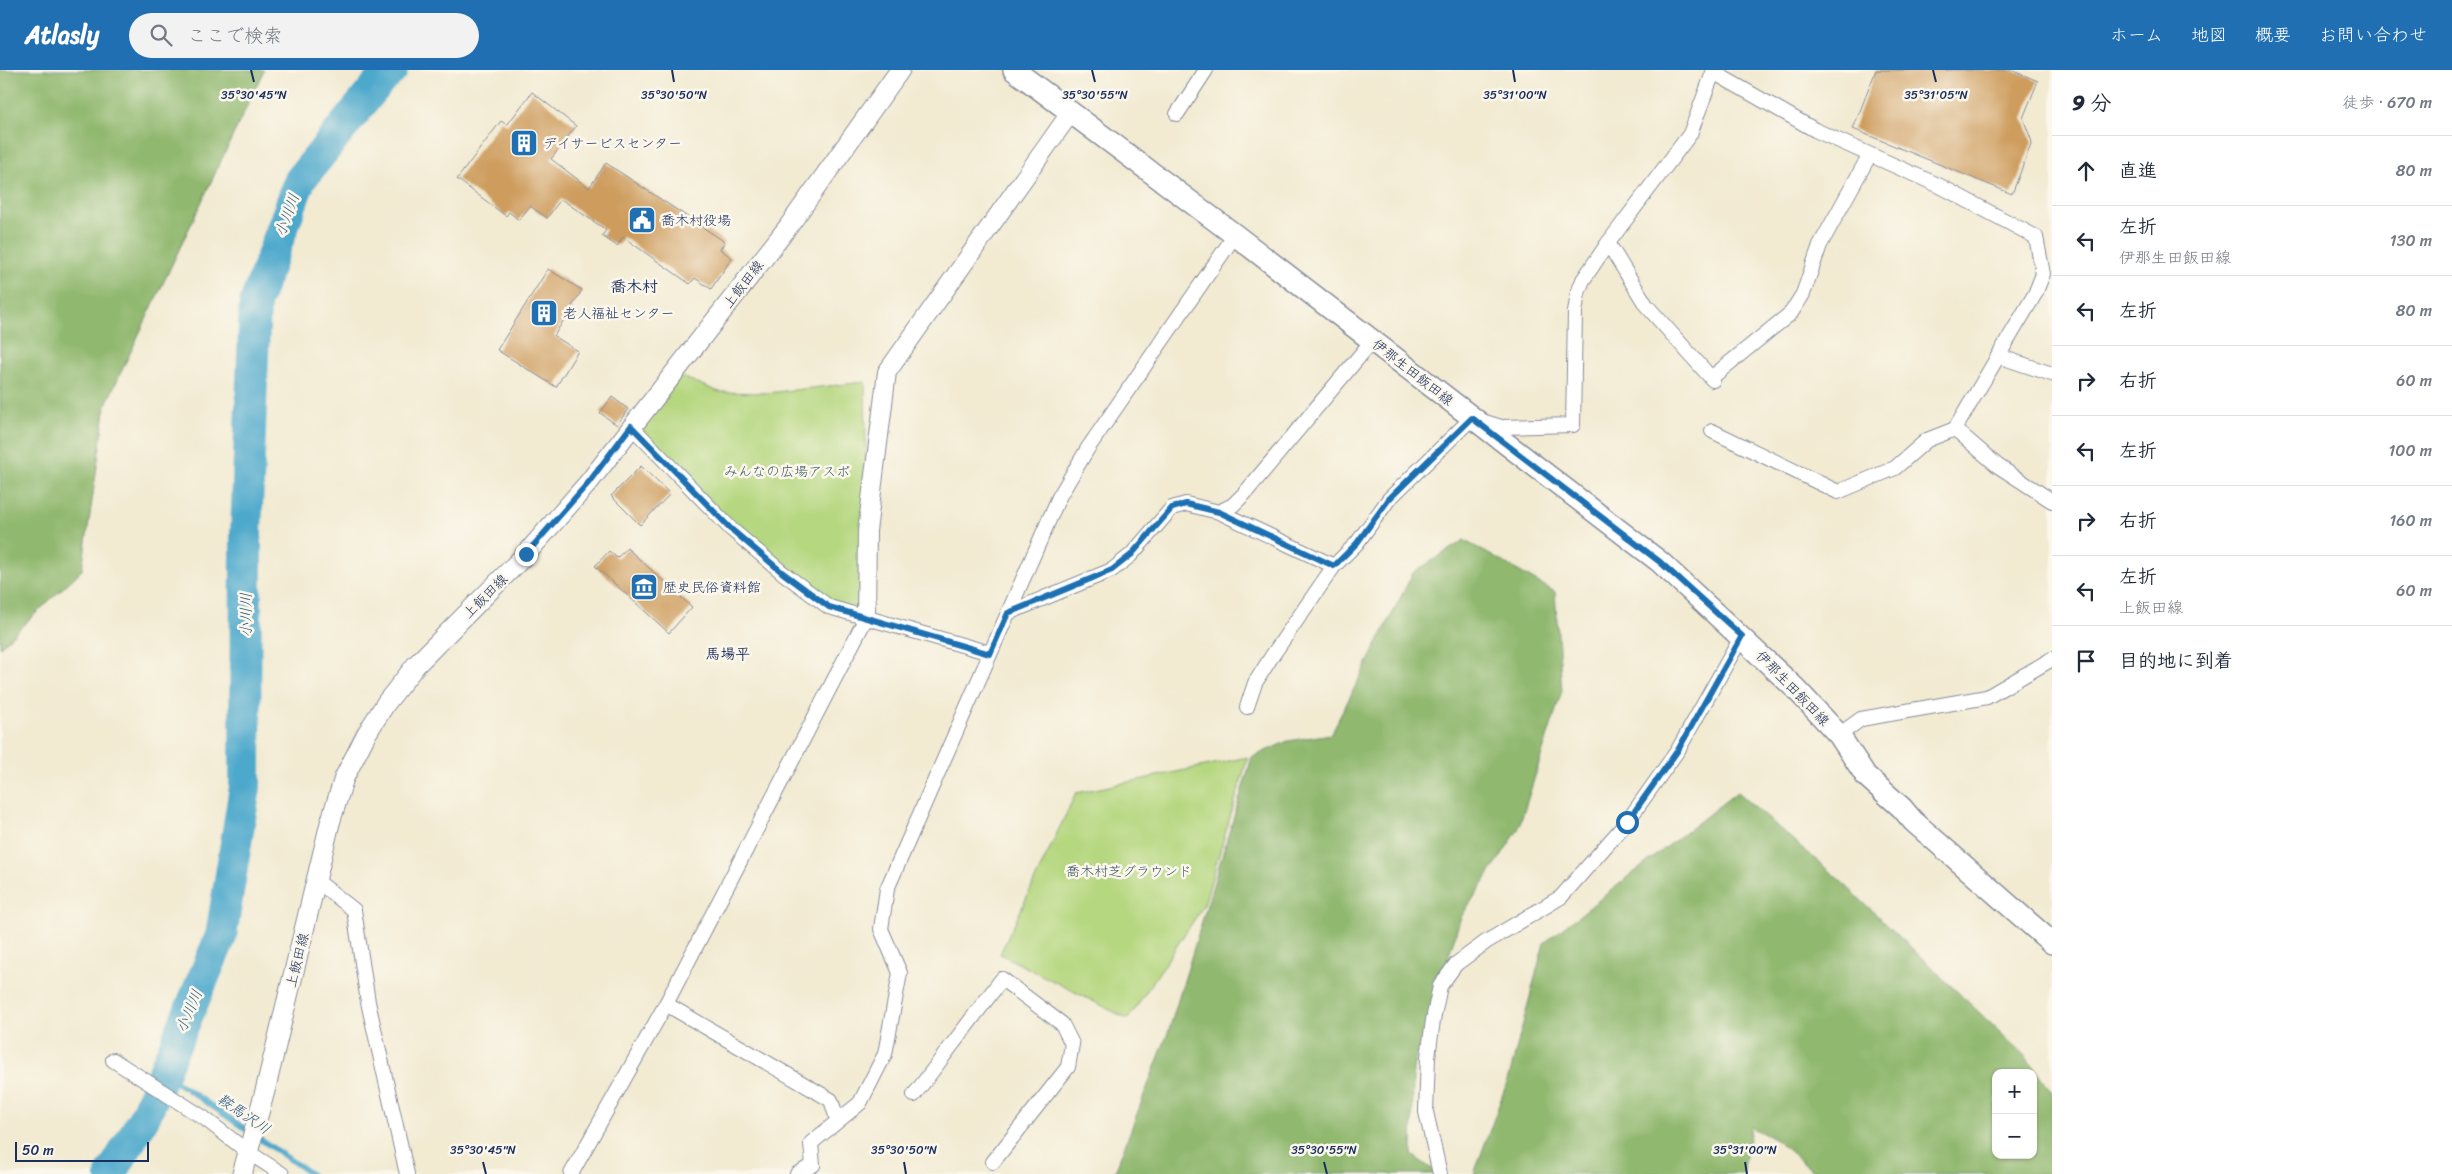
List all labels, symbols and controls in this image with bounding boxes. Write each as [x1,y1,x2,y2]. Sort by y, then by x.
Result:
search box [129,13,479,58]
text: Atlasly [25,14,99,56]
text: ここで検索 [187,19,282,52]
text: ホーム [2110,19,2163,51]
text: 地図 [2191,19,2227,51]
text: 概要 [2255,19,2291,51]
text: お問い合わせ [2319,19,2427,51]
icon: search [147,21,175,49]
text: 35°30'45"N [221,84,288,106]
text: 35°30'50"N [641,84,708,106]
text: 35°30'55"N [1062,84,1129,106]
text: 35°31'00"N [1483,84,1548,106]
text: 35°31'05"N [1904,84,1968,106]
text: 9 分 [2072,84,2111,122]
text: 徒歩 · 670 m [2343,88,2432,117]
building icon: デイサービスセンター [509,128,539,158]
place label: デイサービスセンター [543,131,682,156]
text: 直進 [2119,154,2157,187]
text: 80 m [2396,156,2432,185]
icon: ahead [2072,157,2100,185]
water label: 小川川 [267,189,307,241]
public building icon: 喬木村役場 [627,205,657,235]
place label: 喬木村役場 [661,208,731,233]
text: 左折 [2119,210,2157,243]
text: 130 m [2390,226,2432,255]
icon: left [2072,227,2100,255]
text: 伊那生田飯田線 [2119,243,2231,272]
street label: 上飯田線 [716,255,770,314]
district label: 喬木村 [610,272,658,301]
text: 左折 [2119,294,2157,327]
text: 80 m [2396,296,2432,325]
icon: left [2072,297,2100,325]
building icon: 老人福祉センター [529,298,559,328]
place label: 老人福祉センター [563,301,674,326]
street label: 伊那生田飯田線 [1366,332,1459,412]
text: 右折 [2119,364,2157,397]
text: 60 m [2396,366,2432,395]
icon: right [2072,367,2100,395]
text: 左折 [2119,434,2157,467]
text: 100 m [2388,436,2432,465]
icon: left [2072,437,2100,465]
park label: みんなの広場アスボ [724,459,850,484]
text: 右折 [2119,504,2157,537]
text: 160 m [2389,506,2432,535]
icon: right [2072,507,2100,535]
route end [515,543,538,566]
text: 左折 [2119,560,2157,593]
street label: 上飯田線 [457,568,514,625]
museum icon: 歴史民俗資料館 [629,572,659,602]
place label: 歴史民俗資料館 [663,575,761,600]
text: 60 m [2396,576,2432,605]
icon: left [2072,577,2100,605]
water label: 小川川 [233,592,259,638]
text: 上飯田線 [2119,593,2183,622]
district label: 馬場平 [705,641,751,667]
street label: 伊那生田飯田線 [1750,644,1836,732]
text: 目的地に到着 [2119,644,2233,677]
icon: arrive [2072,647,2100,675]
route start [1616,811,1639,834]
park label: 喬木村芝グラウンド [1066,859,1192,884]
street label: 上飯田線 [279,930,316,990]
water label: 小川川 [168,985,210,1037]
map controls [1992,1069,2037,1159]
button: + [1992,1069,2037,1114]
water label: 鞍馬沢川 [212,1086,276,1142]
button: − [1992,1114,2037,1159]
text: 50 m [22,1138,54,1163]
scale bar [15,1139,149,1162]
text: 35°30'45"N [450,1139,517,1161]
text: 35°30'50"N [871,1139,938,1161]
text: 35°30'55"N [1291,1139,1358,1161]
text: 35°31'00"N [1713,1139,1778,1161]

